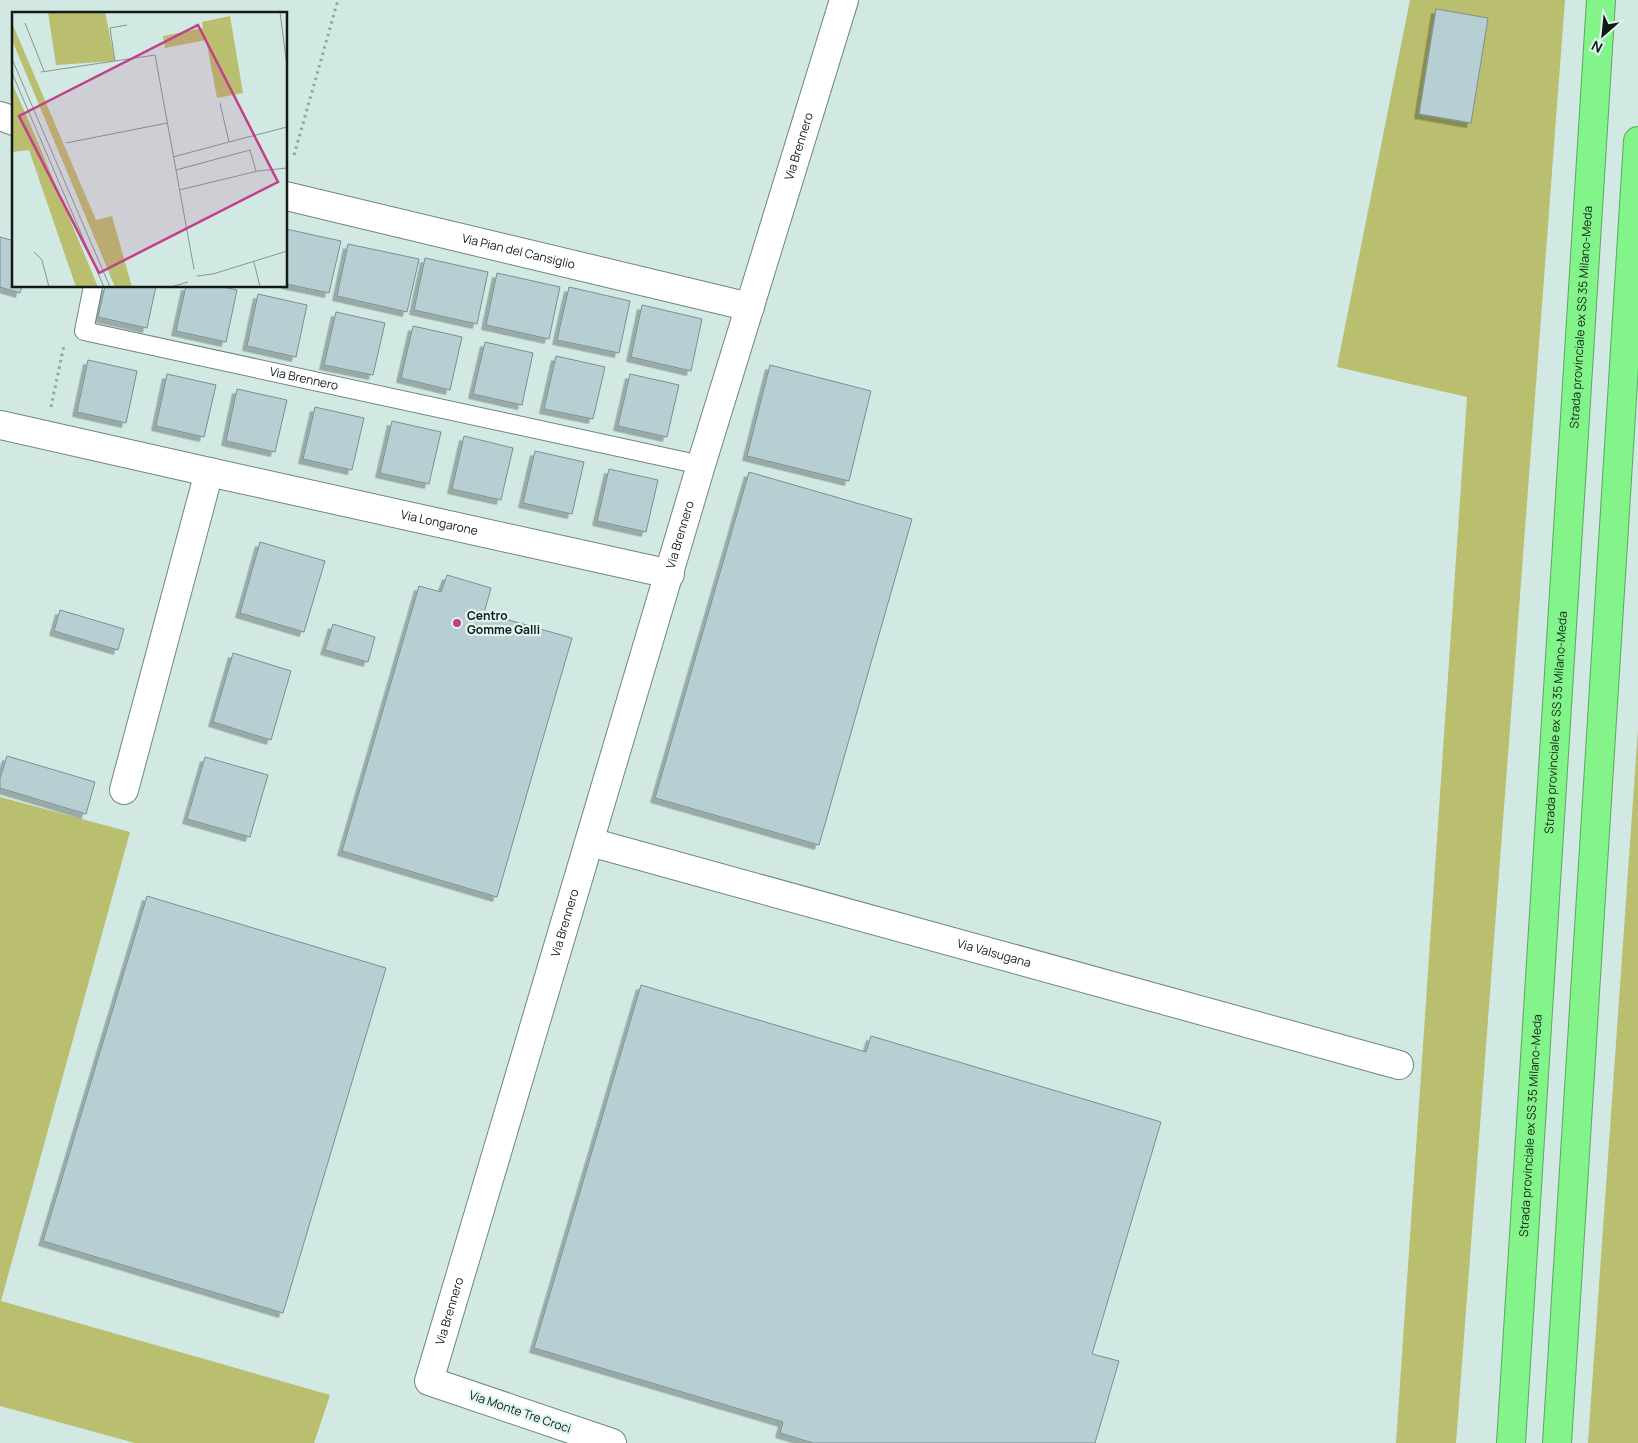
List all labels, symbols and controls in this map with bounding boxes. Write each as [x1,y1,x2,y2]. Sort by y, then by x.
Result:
north arrow [1578,10,1628,60]
inset map [12,12,288,288]
text: N [1588,36,1606,58]
street label: Via Brennero [780,110,817,182]
street label: Strada provinciale ex SS 35 Milano-Meda [1565,205,1596,429]
street label: Via Pian del Cansiglio [460,229,577,273]
street label: Via Brennero [268,363,340,394]
street label: Via Brennero [662,499,698,571]
street label: Via Longarone [399,506,480,539]
place label: Centro Gomme Galli [467,607,540,638]
street label: Strada provinciale ex SS 35 Milano-Meda [1540,611,1571,834]
marker: Centro Gomme Galli [451,617,463,629]
street label: Via Brennero [546,887,583,959]
street label: Via Valsugana [955,935,1033,971]
street label: Strada provinciale ex SS 35 Milano-Meda [1515,1014,1546,1237]
street label: Via Brennero [431,1275,467,1347]
street label: Via Monte Tre Croci [467,1386,573,1437]

